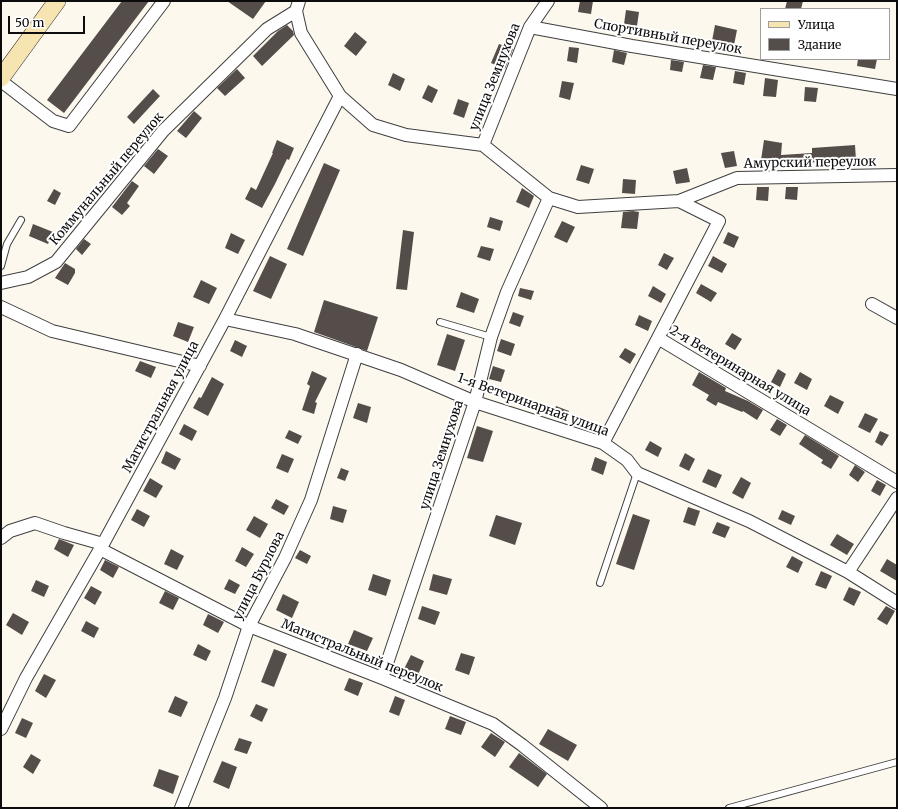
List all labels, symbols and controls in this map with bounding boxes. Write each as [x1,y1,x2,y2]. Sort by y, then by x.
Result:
scale bar [10,8,87,34]
legend [760,8,890,60]
text: 50 m [15,15,44,30]
street label: Спортивный переулок [593,16,743,58]
text: Улица [798,17,835,32]
street label: улица Земнухова [466,21,524,133]
text: Здание [798,37,841,52]
street label: Коммунальный переулок [47,109,167,249]
street label: Амурский переулок [744,154,876,172]
street label: 2-я Ветеринарная улица [667,323,813,419]
street label: Магистральная улица [120,339,202,475]
street label: 1-я Ветеринарная улица [455,370,611,440]
street label: улица Земнухова [417,398,467,512]
street label: улица Бурлова [230,529,288,623]
street label: Магистральный переулок [279,616,445,696]

